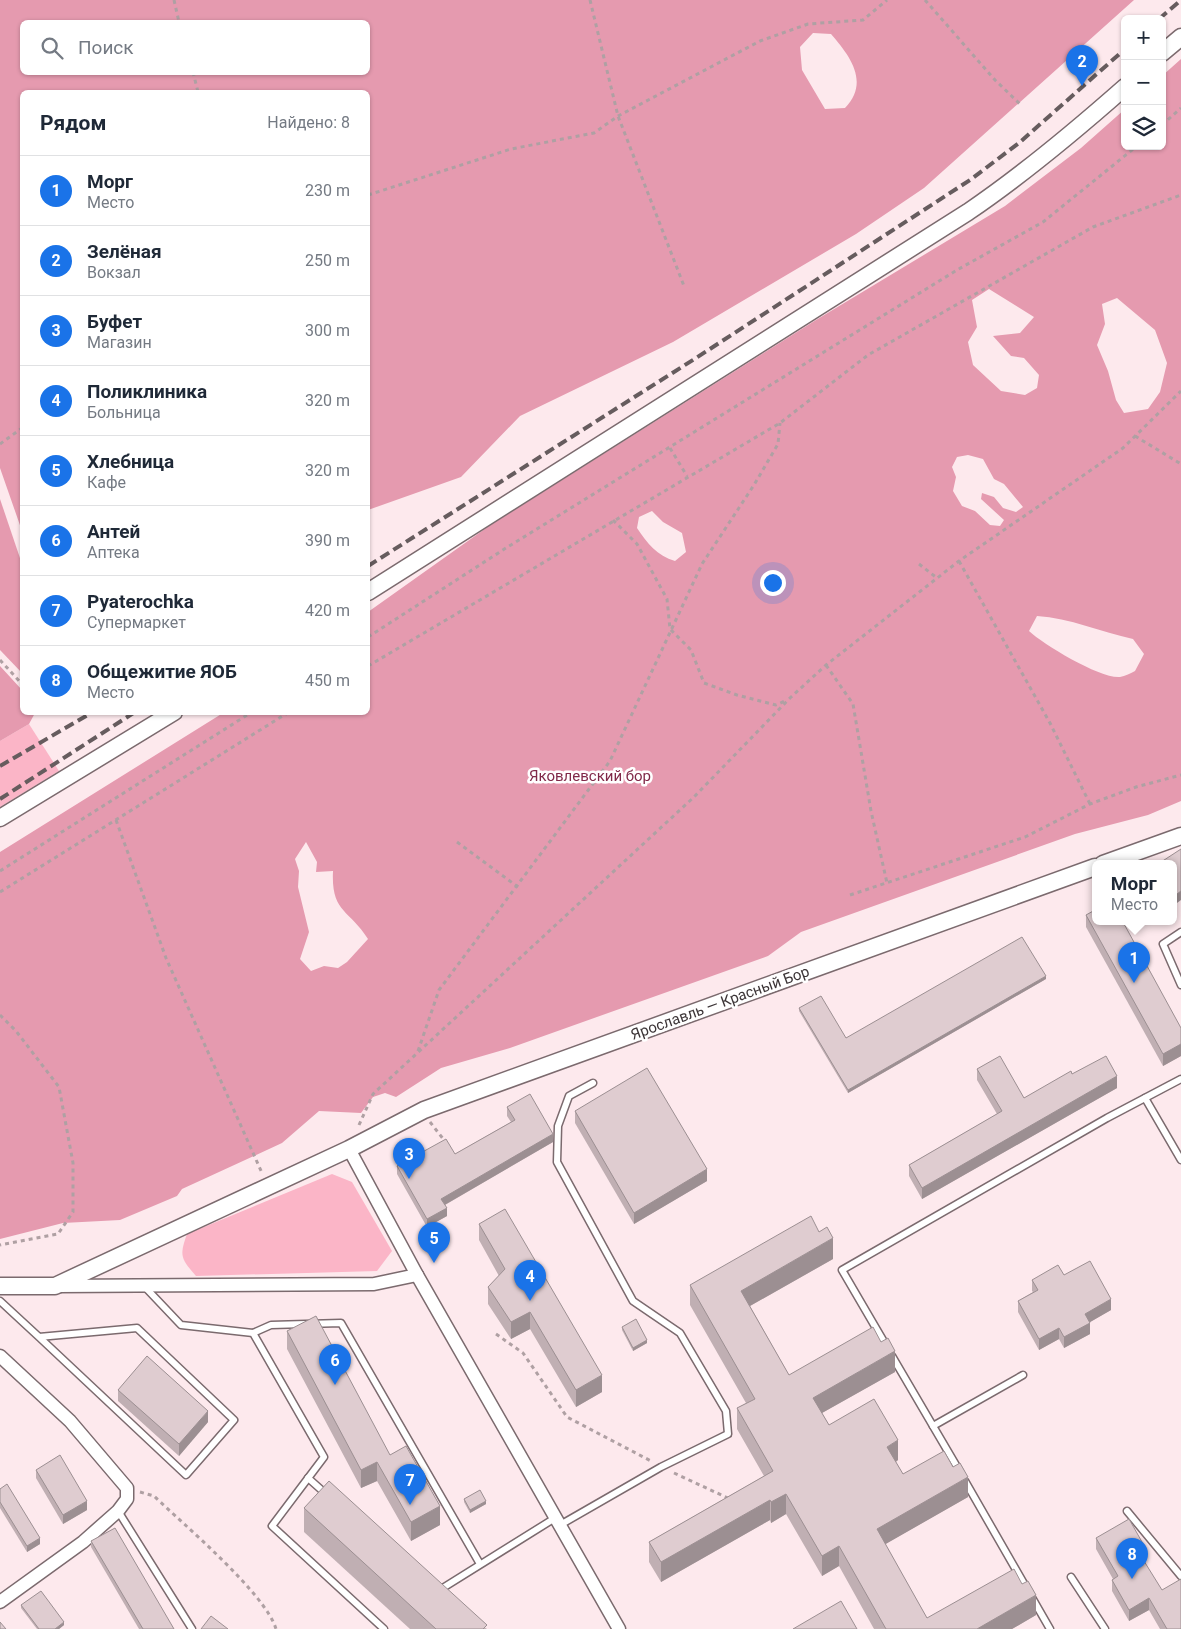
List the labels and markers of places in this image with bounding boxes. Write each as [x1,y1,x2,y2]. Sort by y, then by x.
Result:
pin: 2 [1066,45,1098,86]
pin: 1 [1118,942,1150,983]
pin: 3 [393,1138,425,1179]
pin: 5 [418,1222,450,1263]
pin: 4 [514,1260,546,1301]
pin: 6 [319,1344,351,1385]
pin: 7 [394,1464,426,1505]
pin: 8 [1116,1538,1148,1579]

